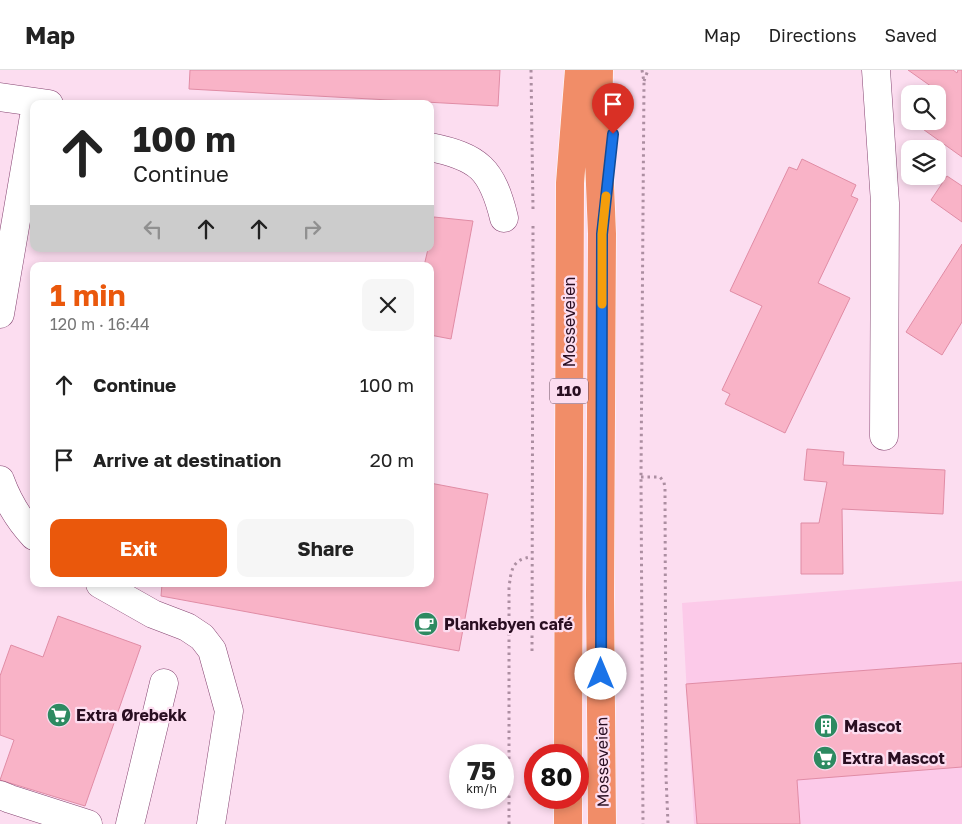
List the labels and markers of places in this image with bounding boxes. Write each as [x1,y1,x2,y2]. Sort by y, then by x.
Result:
pin [592,83,634,134]
cafe icon: Plankebyen café [413,611,439,637]
place label: Plankebyen café [444,614,573,634]
supermarket icon: Extra Ørebekk [46,702,72,728]
place label: Extra Ørebekk [76,705,188,725]
building icon: Mascot [813,713,839,739]
place label: Mascot [844,716,902,736]
supermarket icon: Extra Mascot [812,745,838,771]
place label: Extra Mascot [842,748,945,768]

